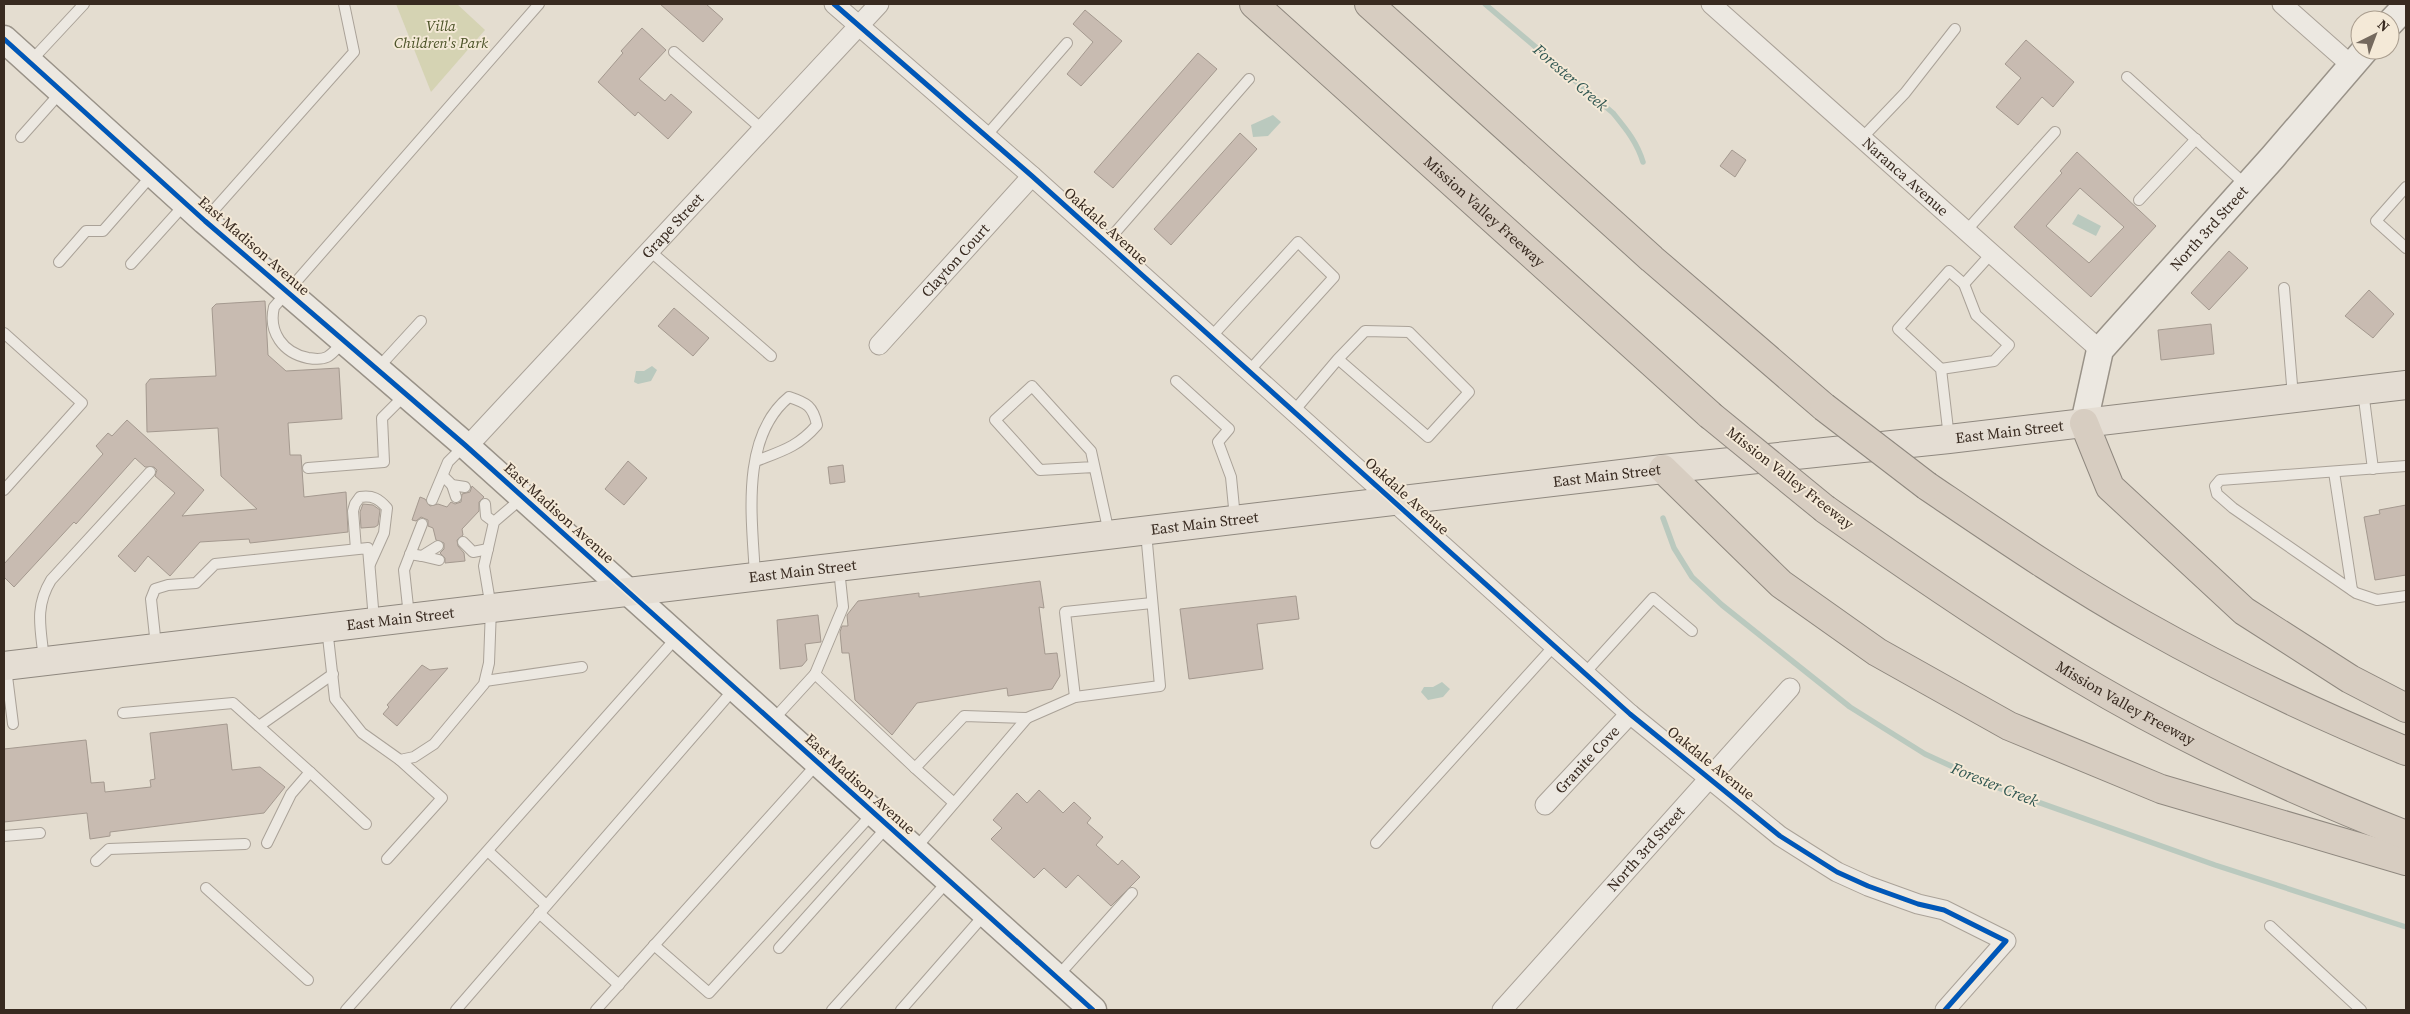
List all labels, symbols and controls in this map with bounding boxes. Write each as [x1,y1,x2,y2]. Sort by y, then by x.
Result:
north arrow [2350,10,2400,60]
text: N [2373,14,2394,36]
park label: Villa Children's Park [394,15,489,53]
water label: Forester Creek [1528,38,1613,116]
street label: Naranca Avenue [1858,132,1954,221]
street label: Mission Valley Freeway [1420,151,1550,272]
street label: North 3rd Street [2165,181,2252,275]
street label: Oakdale Avenue [1060,182,1153,269]
street label: Grape Street [637,188,708,263]
street label: East Madison Avenue [194,191,315,300]
street label: Clayton Court [916,219,994,302]
street label: East Main Street [1954,415,2064,448]
street label: Mission Valley Freeway [1722,421,1859,534]
street label: Oakdale Avenue [1361,452,1454,539]
street label: East Madison Avenue [500,457,619,568]
street label: East Main Street [1552,458,1662,492]
street label: East Main Street [1149,506,1260,540]
street label: East Main Street [747,554,857,588]
street label: East Main Street [345,602,455,635]
street label: Mission Valley Freeway [2052,655,2199,750]
street label: Granite Cove [1550,720,1624,798]
street label: Oakdale Avenue [1663,721,1760,805]
street label: East Madison Avenue [801,728,920,839]
water label: Forester Creek [1947,756,2042,812]
street label: North 3rd Street [1602,801,1689,896]

